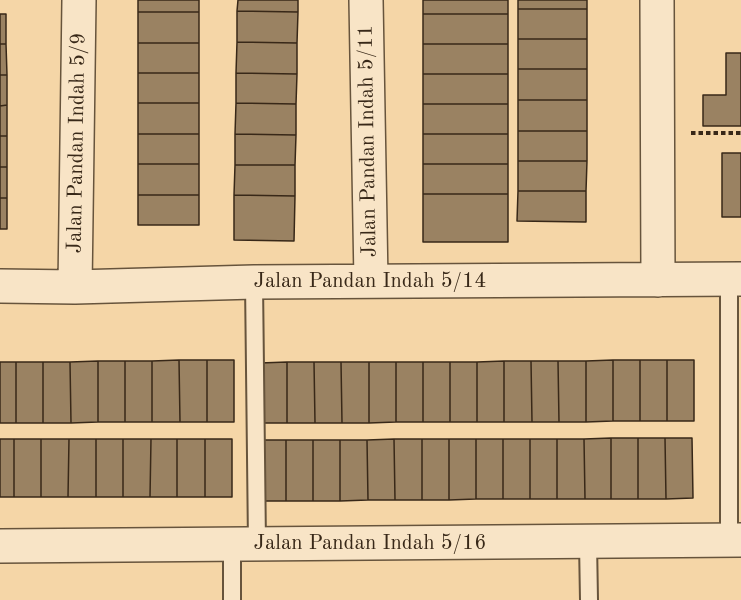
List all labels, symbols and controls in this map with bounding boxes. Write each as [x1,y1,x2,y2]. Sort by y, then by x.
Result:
street label: Jalan Pandan Indah 5/11 [353,24,383,258]
street label: Jalan Pandan Indah 5/9 [62,32,92,254]
street label: Jalan Pandan Indah 5/14 [254,268,486,294]
street label: Jalan Pandan Indah 5/16 [254,530,486,556]

